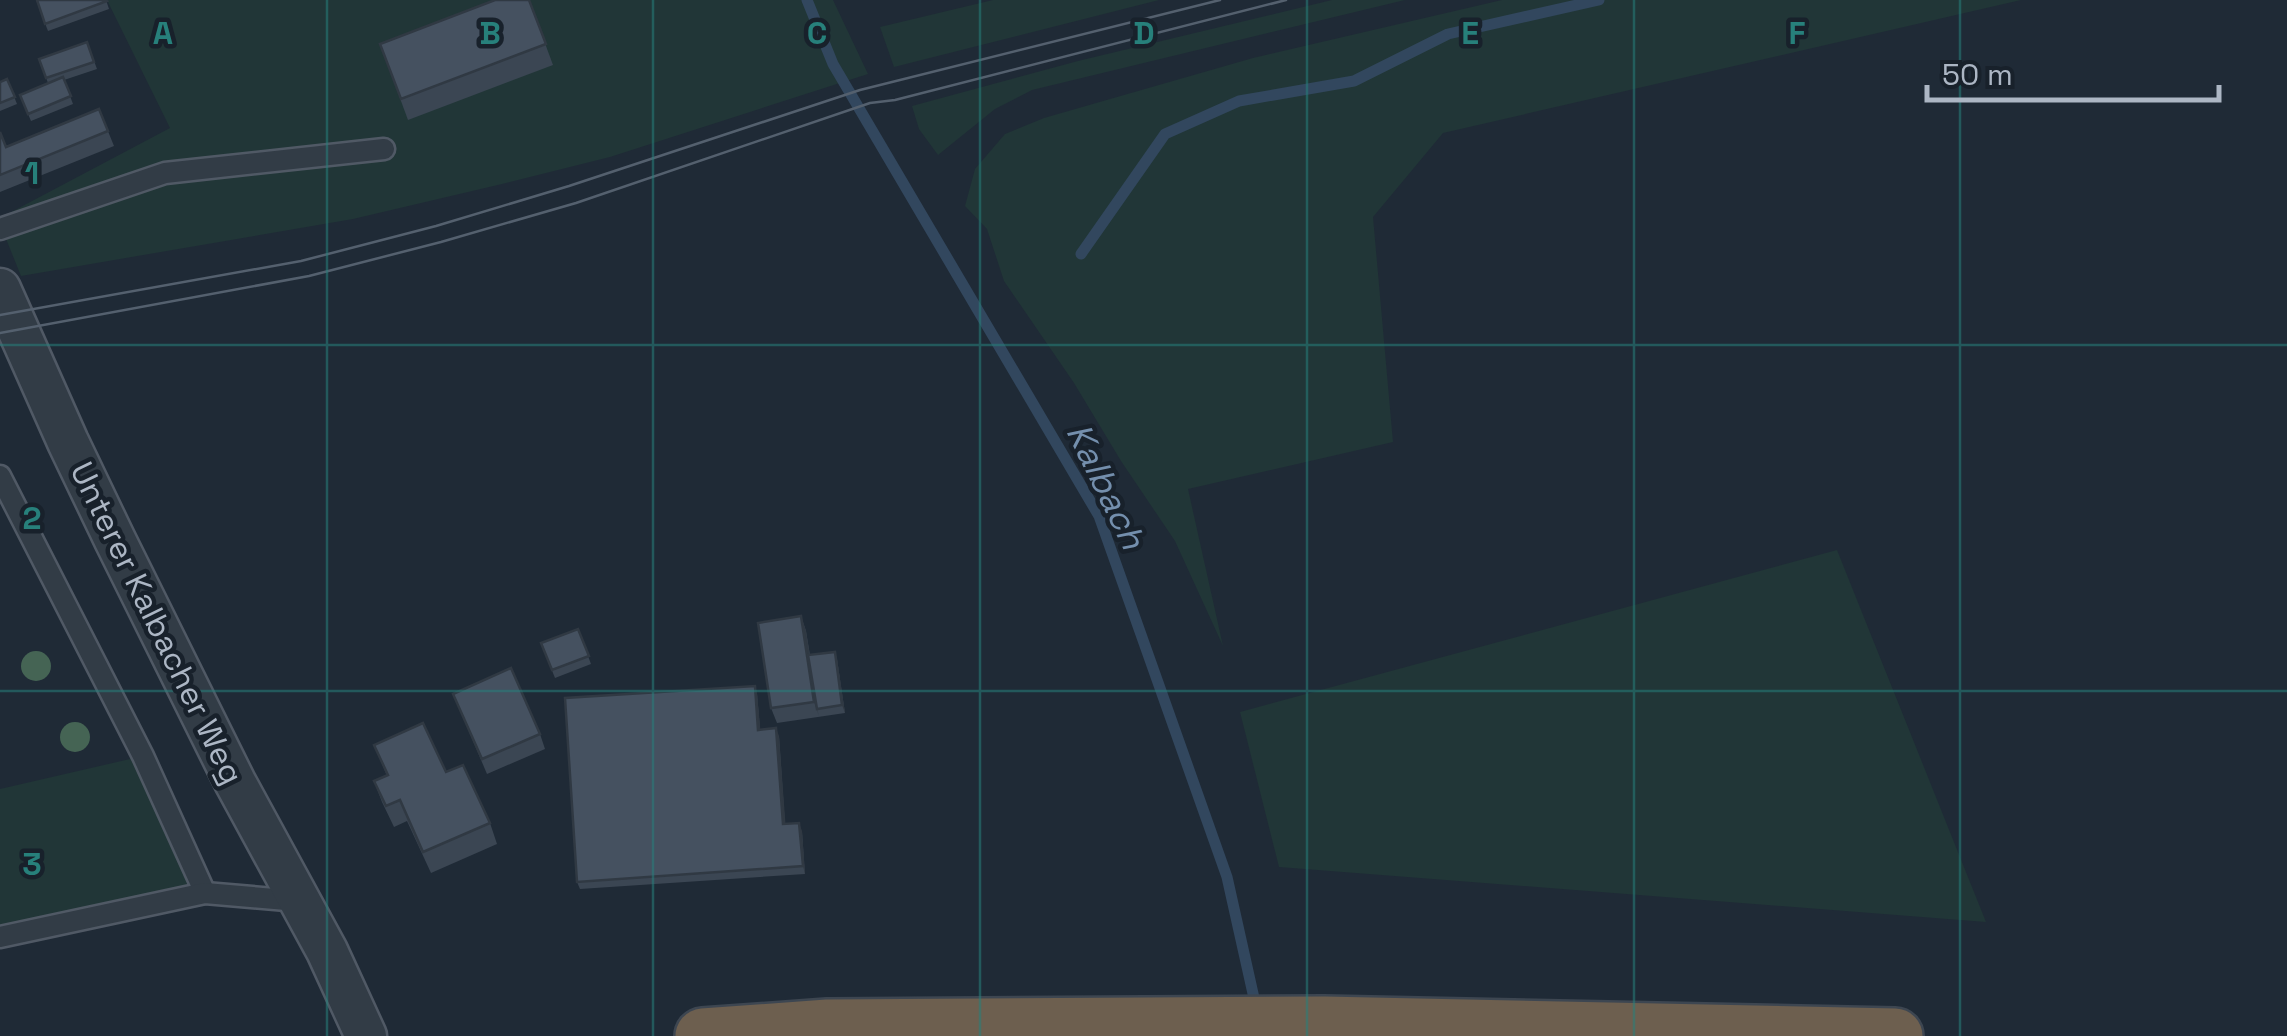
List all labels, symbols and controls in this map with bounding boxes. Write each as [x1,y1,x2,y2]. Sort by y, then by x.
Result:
text: A [153,13,173,53]
text: B [479,13,501,53]
text: C [807,13,827,53]
text: D [1133,13,1155,53]
text: E [1461,13,1479,53]
text: F [1788,13,1806,53]
scale bar [1927,40,2220,102]
text: 50 m [1942,55,2013,94]
text: 1 [25,153,39,193]
water label: Kalbach [1057,416,1156,557]
street label: Unterer Kalbacher Weg [62,455,252,791]
text: 2 [22,498,42,538]
text: 3 [22,844,42,884]

